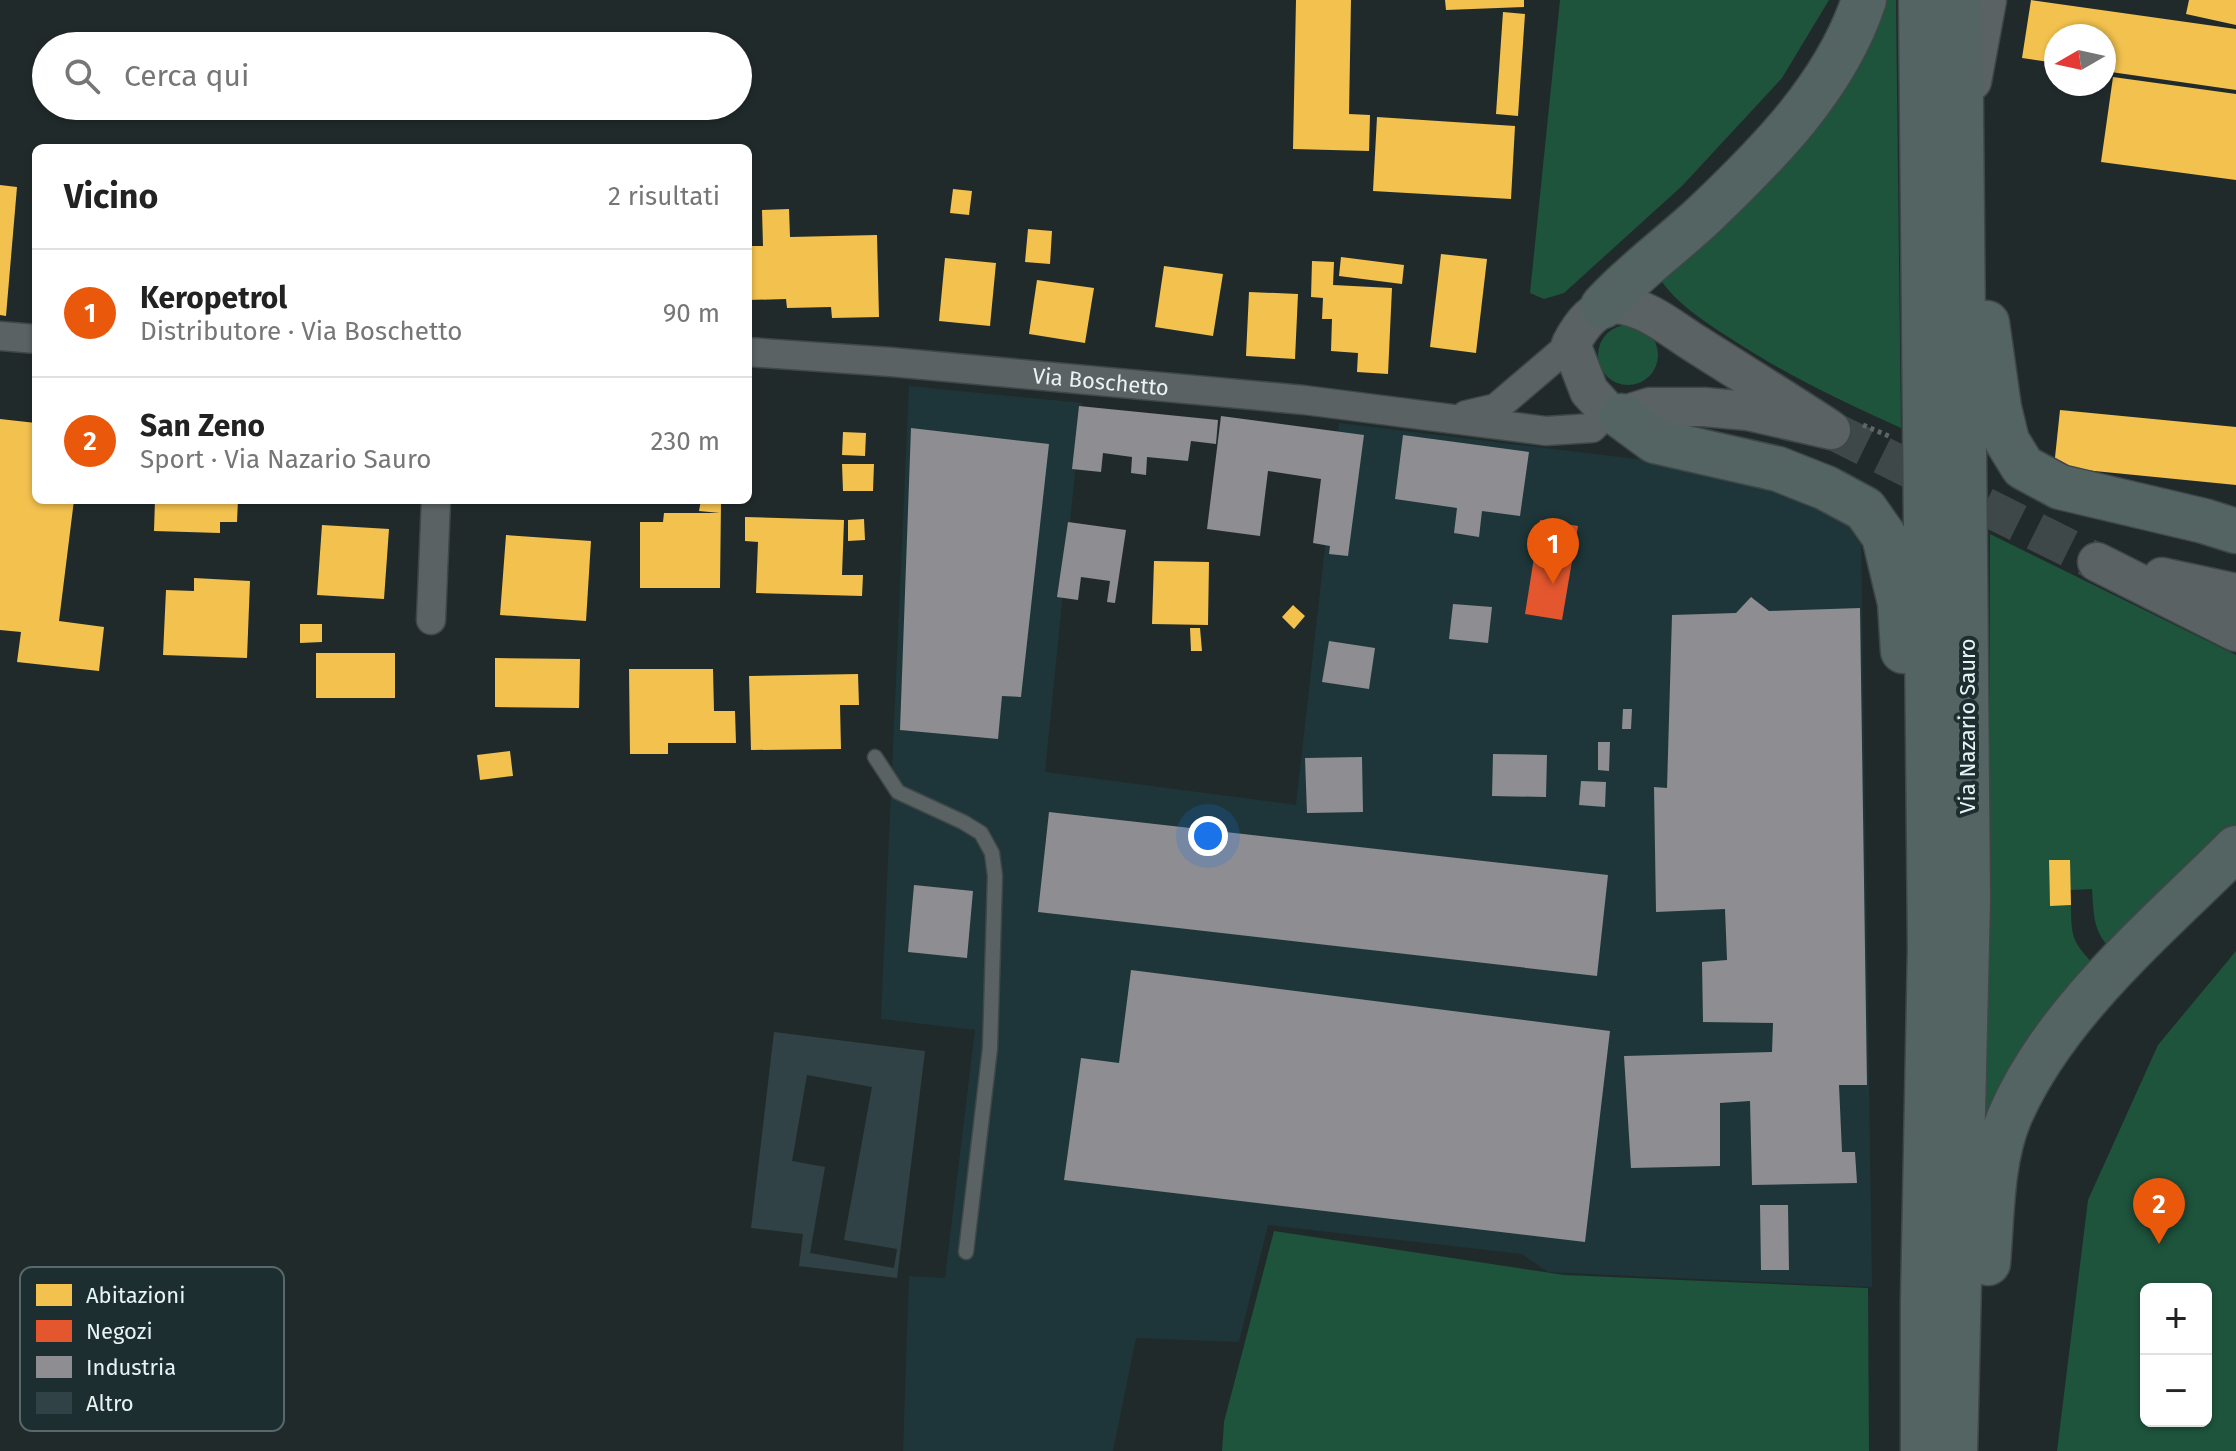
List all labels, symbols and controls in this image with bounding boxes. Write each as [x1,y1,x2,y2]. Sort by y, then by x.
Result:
north arrow [2044,24,2116,96]
search box [32,32,752,120]
icon: search [60,54,104,98]
text: Cerca qui [124,58,249,94]
text: Vicino [64,176,158,217]
text: 2 risultati [608,181,720,212]
text: Keropetrol [140,280,287,316]
text: 1 [84,298,96,329]
text: 90 m [663,298,720,329]
text: Distributore · Via Boschetto [140,316,463,347]
street label: Via Boschetto [1031,362,1170,401]
text: San Zeno [140,408,265,444]
text: 2 [83,426,97,457]
text: 230 m [651,426,720,457]
text: Sport · Via Nazario Sauro [140,444,431,475]
pin: 1 [1527,518,1579,584]
street label: Via Nazario Sauro [1954,638,1981,814]
your location [1188,816,1228,856]
pin: 2 [2133,1178,2185,1244]
legend [20,1267,284,1431]
text: Abitazioni [86,1282,185,1309]
map controls [2140,1283,2212,1427]
button: + [2140,1283,2212,1355]
text: Negozi [86,1318,153,1345]
text: Industria [86,1354,176,1381]
button: − [2140,1355,2212,1427]
text: Altro [86,1390,134,1417]

